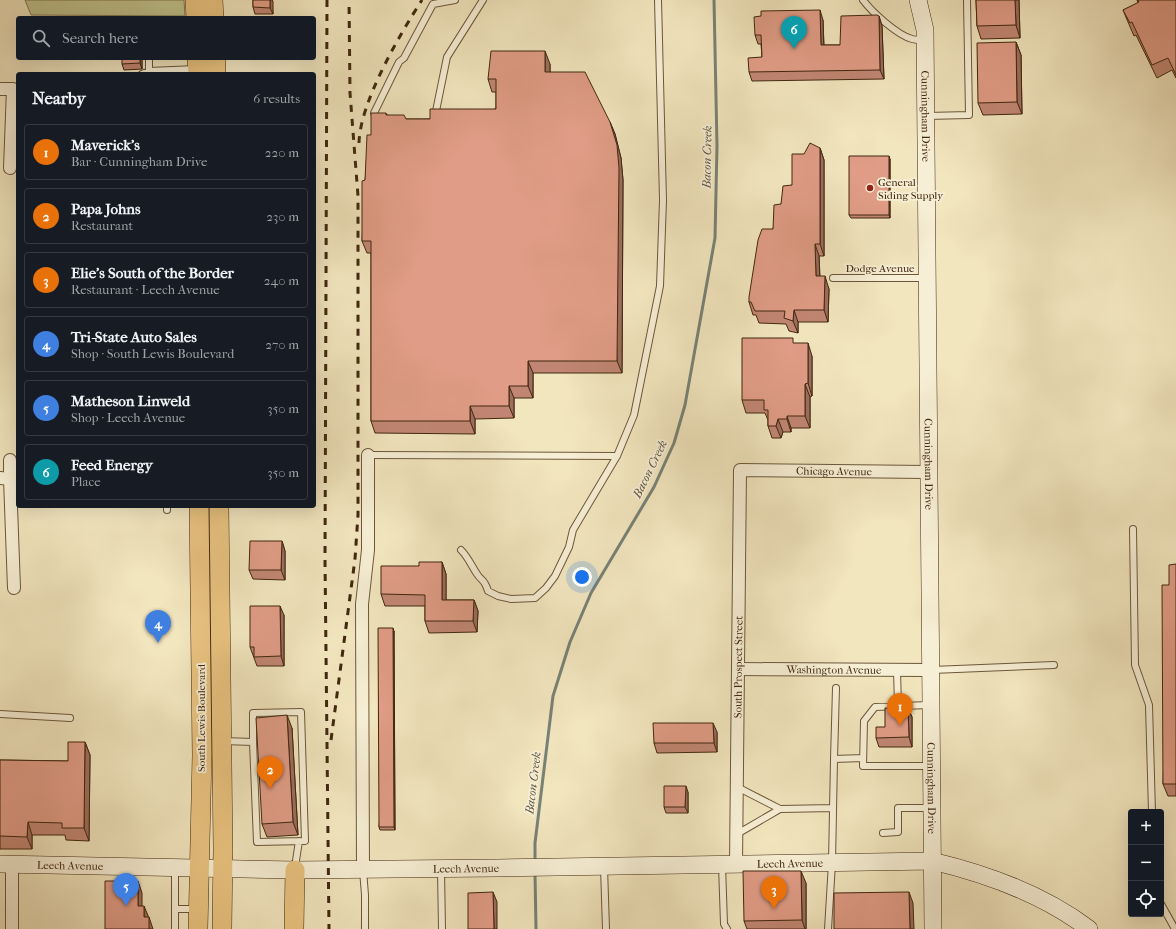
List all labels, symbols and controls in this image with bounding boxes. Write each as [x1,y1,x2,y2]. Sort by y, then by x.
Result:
search box [16,16,316,60]
pin: 6 [781,16,807,49]
icon: search [30,27,52,49]
text: Search here [62,29,138,47]
street label: Cunningham Drive [919,70,933,163]
text: Nearby [32,88,86,108]
text: 6 results [253,91,300,106]
water label: Bacon Creek [699,126,715,189]
text: Maverick's [71,136,140,154]
text: 1 [44,145,48,160]
text: 220 m [265,145,299,160]
text: Bar · Cunningham Drive [71,154,207,169]
place label: General Siding Supply [878,176,944,202]
marker: General Siding Supply [865,183,875,193]
text: Papa Johns [71,200,141,218]
text: 2 [43,209,49,224]
text: 230 m [266,209,299,224]
text: Restaurant [71,218,133,233]
street label: Dodge Avenue [845,262,915,275]
text: Elie's South of the Border [71,264,234,282]
text: 3 [43,273,49,288]
text: 240 m [264,273,299,288]
text: Restaurant · Leech Avenue [71,282,220,297]
text: Tri-State Auto Sales [71,328,197,346]
text: 4 [42,337,50,352]
text: 270 m [265,337,299,352]
text: Shop · South Lewis Boulevard [71,346,234,361]
text: Matheson Linweld [71,392,190,410]
text: 5 [43,401,49,416]
text: 350 m [267,401,299,416]
text: Shop · Leech Avenue [71,410,185,425]
street label: Cunningham Drive [922,418,936,511]
water label: Bacon Creek [630,438,670,501]
text: Feed Energy [71,456,153,474]
street label: Chicago Avenue [796,464,873,478]
text: 6 [42,465,50,480]
text: 350 m [267,465,299,480]
text: Place [71,474,101,489]
your location [572,567,592,587]
pin: 4 [145,610,171,643]
street label: South Prospect Street [731,616,745,718]
street label: South Lewis Boulevard [195,663,208,772]
street label: Washington Avenue [786,663,882,676]
pin: 1 [887,693,913,726]
street label: Cunningham Drive [925,742,939,835]
water label: Bacon Creek [522,751,544,816]
pin: 2 [257,756,283,789]
map controls [1128,809,1164,917]
button: + [1128,809,1164,845]
button: − [1128,845,1164,881]
street label: Leech Avenue [757,856,824,870]
street label: Leech Avenue [37,858,104,873]
street label: Leech Avenue [433,861,500,875]
pin: 5 [113,873,139,906]
pin: 3 [761,876,787,909]
button: locate [1128,881,1164,917]

